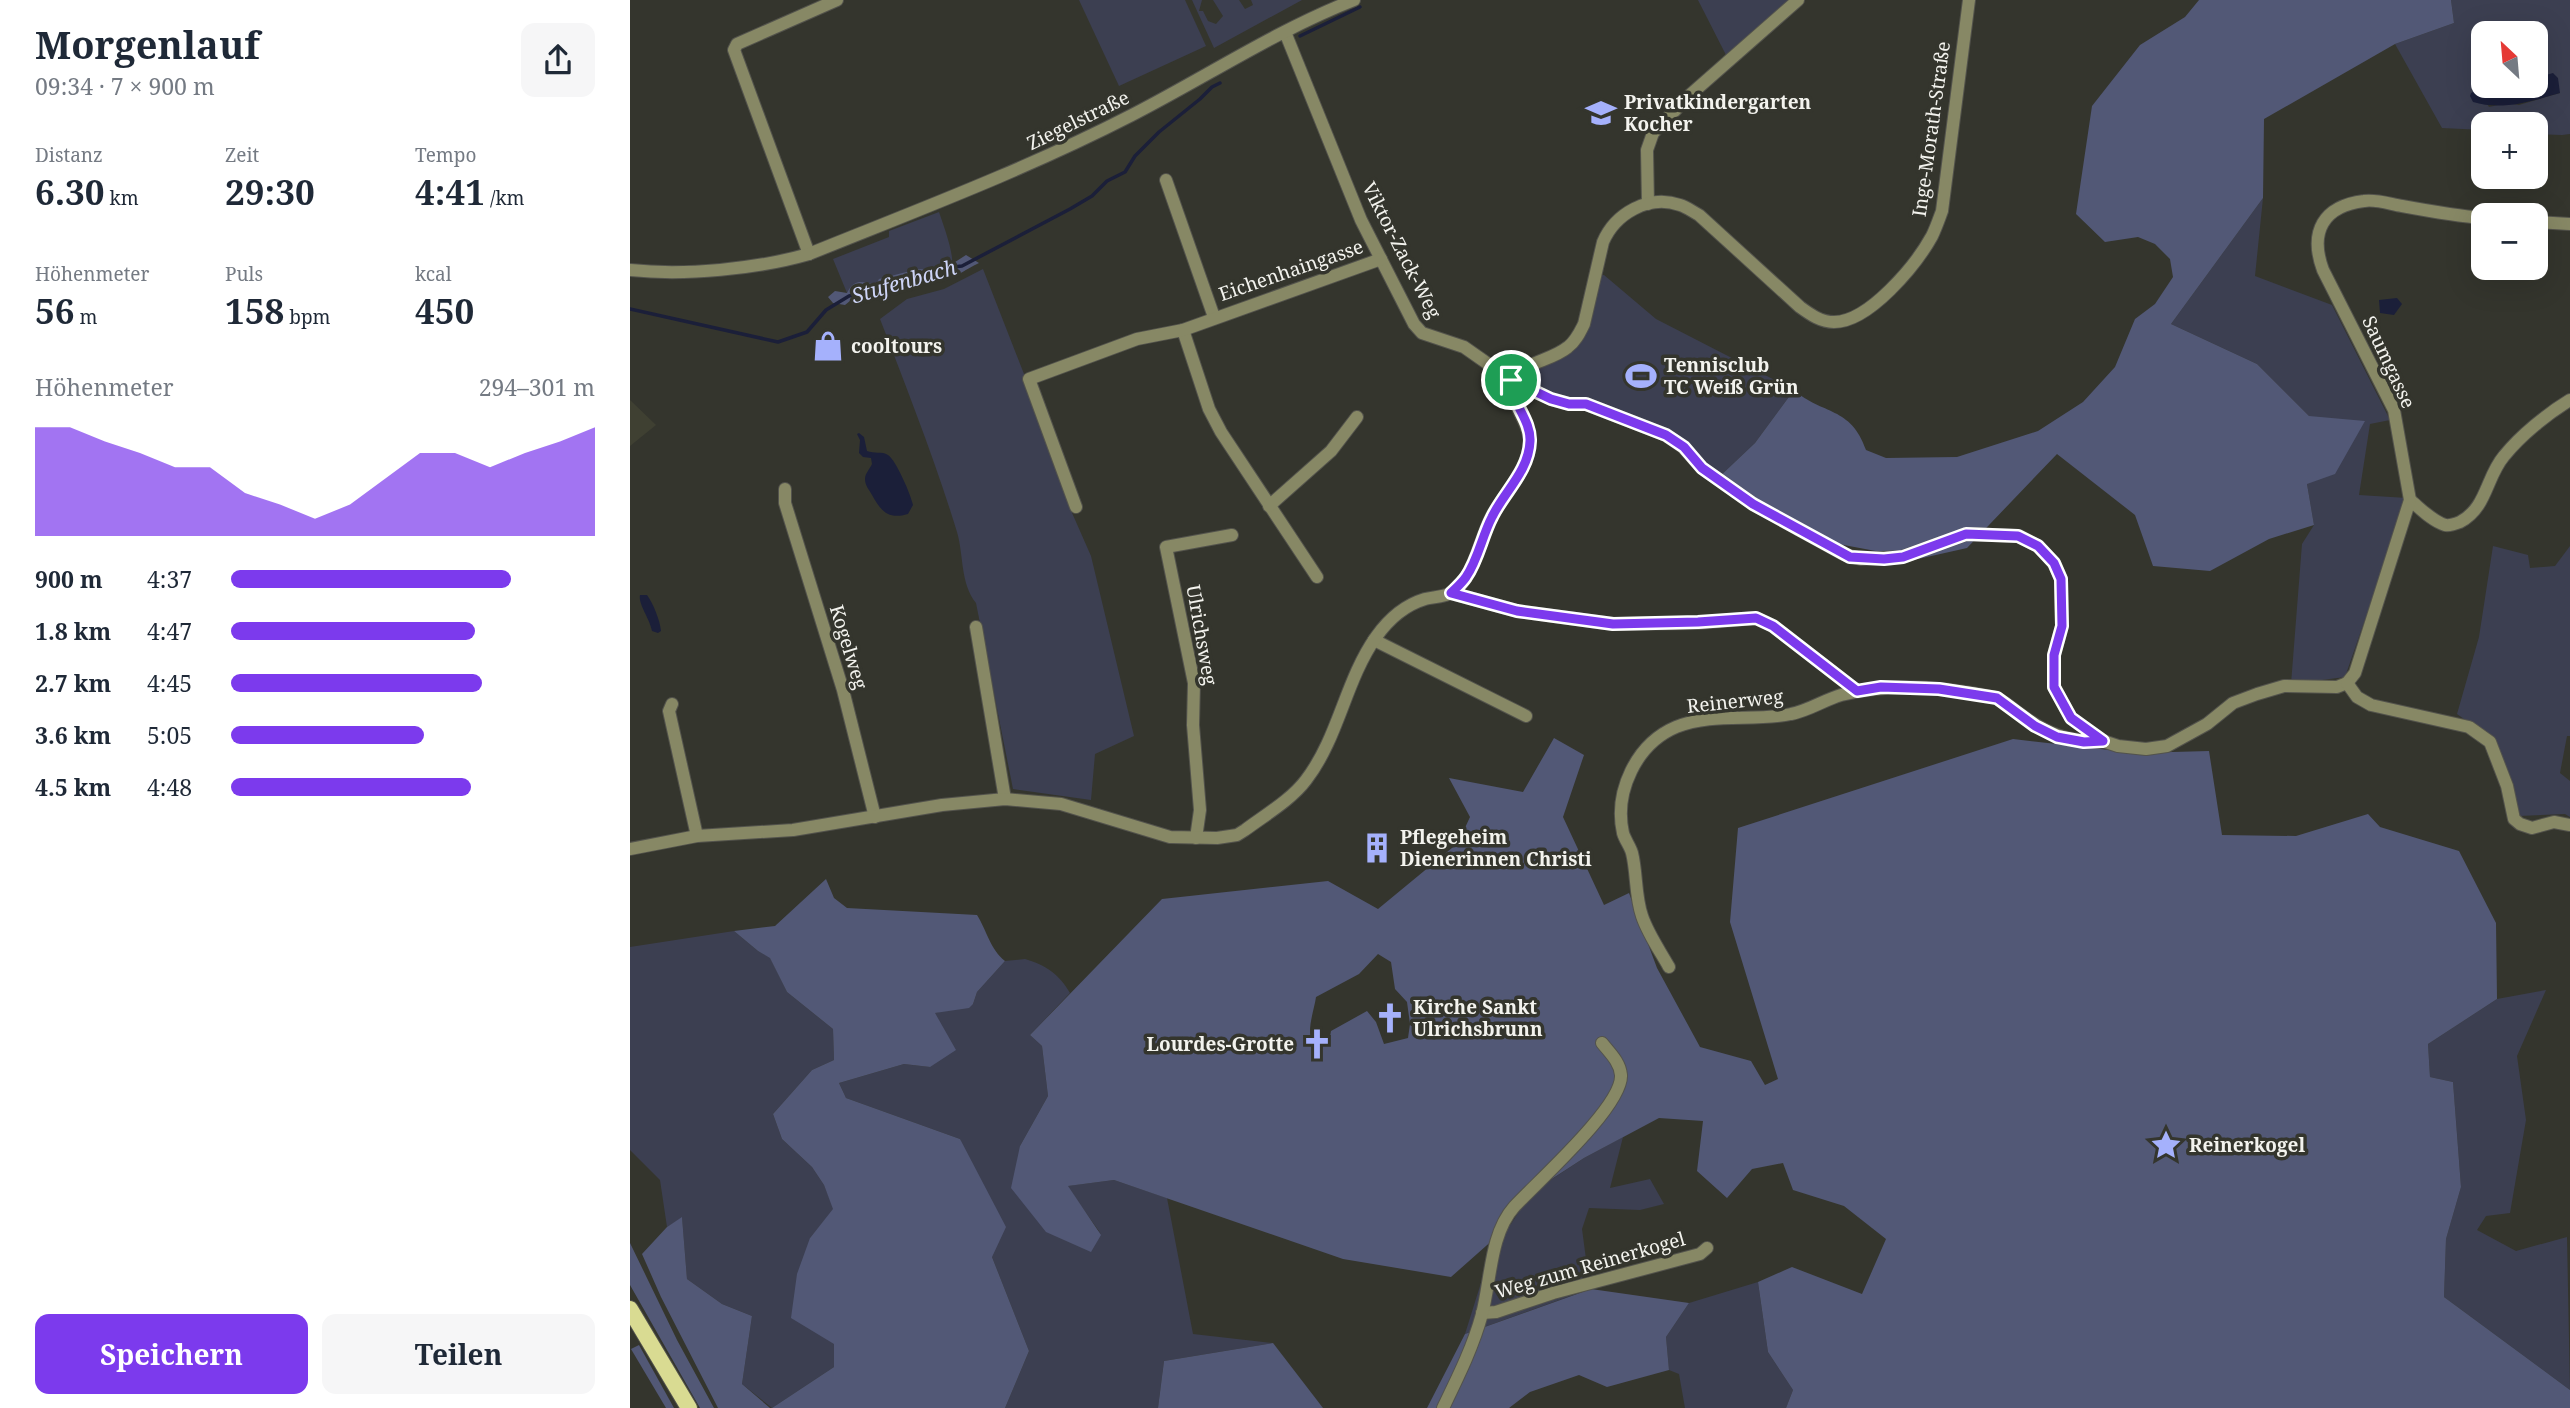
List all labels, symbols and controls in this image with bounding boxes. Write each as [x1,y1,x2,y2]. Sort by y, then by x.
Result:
text: Morgenlauf [35,18,260,70]
north arrow [2471,21,2548,98]
map controls [2471,21,2548,280]
button: share [521,23,595,97]
street label: Inge-Morath-Straße [1906,40,1956,218]
text: 09:34 · 7 × 900 m [35,70,215,102]
street label: Ziegelstraße [1023,84,1133,156]
place label: Privatkindergarten Kocher [1624,89,1811,137]
school or university icon: Privatkindergarten Kocher [1584,96,1618,130]
button: + [2471,112,2548,189]
text: Distanz [35,142,103,168]
text: Zeit [225,142,259,168]
text: Tempo [415,142,476,168]
text: 6.30 [35,168,105,215]
text: 29:30 [225,168,315,215]
text: 4:41 [415,168,485,215]
street label: Viktor-Zack-Weg [1356,177,1448,323]
text: km [105,185,139,211]
text: /km [485,185,524,211]
button: − [2471,203,2548,280]
street label: Eichenhaingasse [1215,233,1367,307]
water label: Stufenbach [848,253,960,309]
text: Höhenmeter [35,261,149,287]
text: Puls [225,261,263,287]
text: kcal [415,261,452,287]
text: 56 [35,287,75,334]
text: 158 [225,287,284,334]
text: 450 [415,287,474,334]
text: m [75,304,97,330]
text: bpm [284,304,331,330]
street label: Saumgasse [2356,312,2422,412]
shop icon: cooltours [811,329,845,363]
place label: cooltours [851,333,942,359]
pin [1481,350,1541,410]
place label: Tennisclub TC Weiß Grün [1664,352,1799,400]
sports icon: Tennisclub TC Weiß Grün [1624,359,1658,393]
icon: arrive [1492,361,1530,399]
text: Höhenmeter [35,371,174,403]
text: 294–301 m [479,371,595,403]
text: 900 m [35,563,103,595]
text: 4:37 [147,563,192,595]
street label: Ulrichsweg [1180,583,1224,687]
street label: Kogelweg [824,602,874,692]
text: 1.8 km [35,615,111,647]
text: 4:47 [147,615,192,647]
text: 2.7 km [35,667,111,699]
text: 4:45 [147,667,192,699]
street label: Reinerweg [1685,683,1785,719]
text: 3.6 km [35,719,111,751]
text: 5:05 [147,719,192,751]
text: 4.5 km [35,771,111,803]
text: 4:48 [147,771,192,803]
place label: Pflegeheim Dienerinnen Christi [1400,824,1592,872]
building icon: Pflegeheim Dienerinnen Christi [1360,831,1394,865]
place label: Kirche Sankt Ulrichsbrunn [1413,994,1543,1042]
church icon: Kirche Sankt Ulrichsbrunn [1373,1001,1407,1035]
church icon: Lourdes-Grotte [1300,1027,1334,1061]
place label: Lourdes-Grotte [1147,1031,1294,1057]
place icon: Reinerkogel [2149,1128,2183,1162]
place label: Reinerkogel [2189,1132,2305,1158]
street label: Weg zum Reinerkogel [1492,1225,1688,1305]
button: Speichern [35,1314,308,1394]
button: Teilen [322,1314,595,1394]

